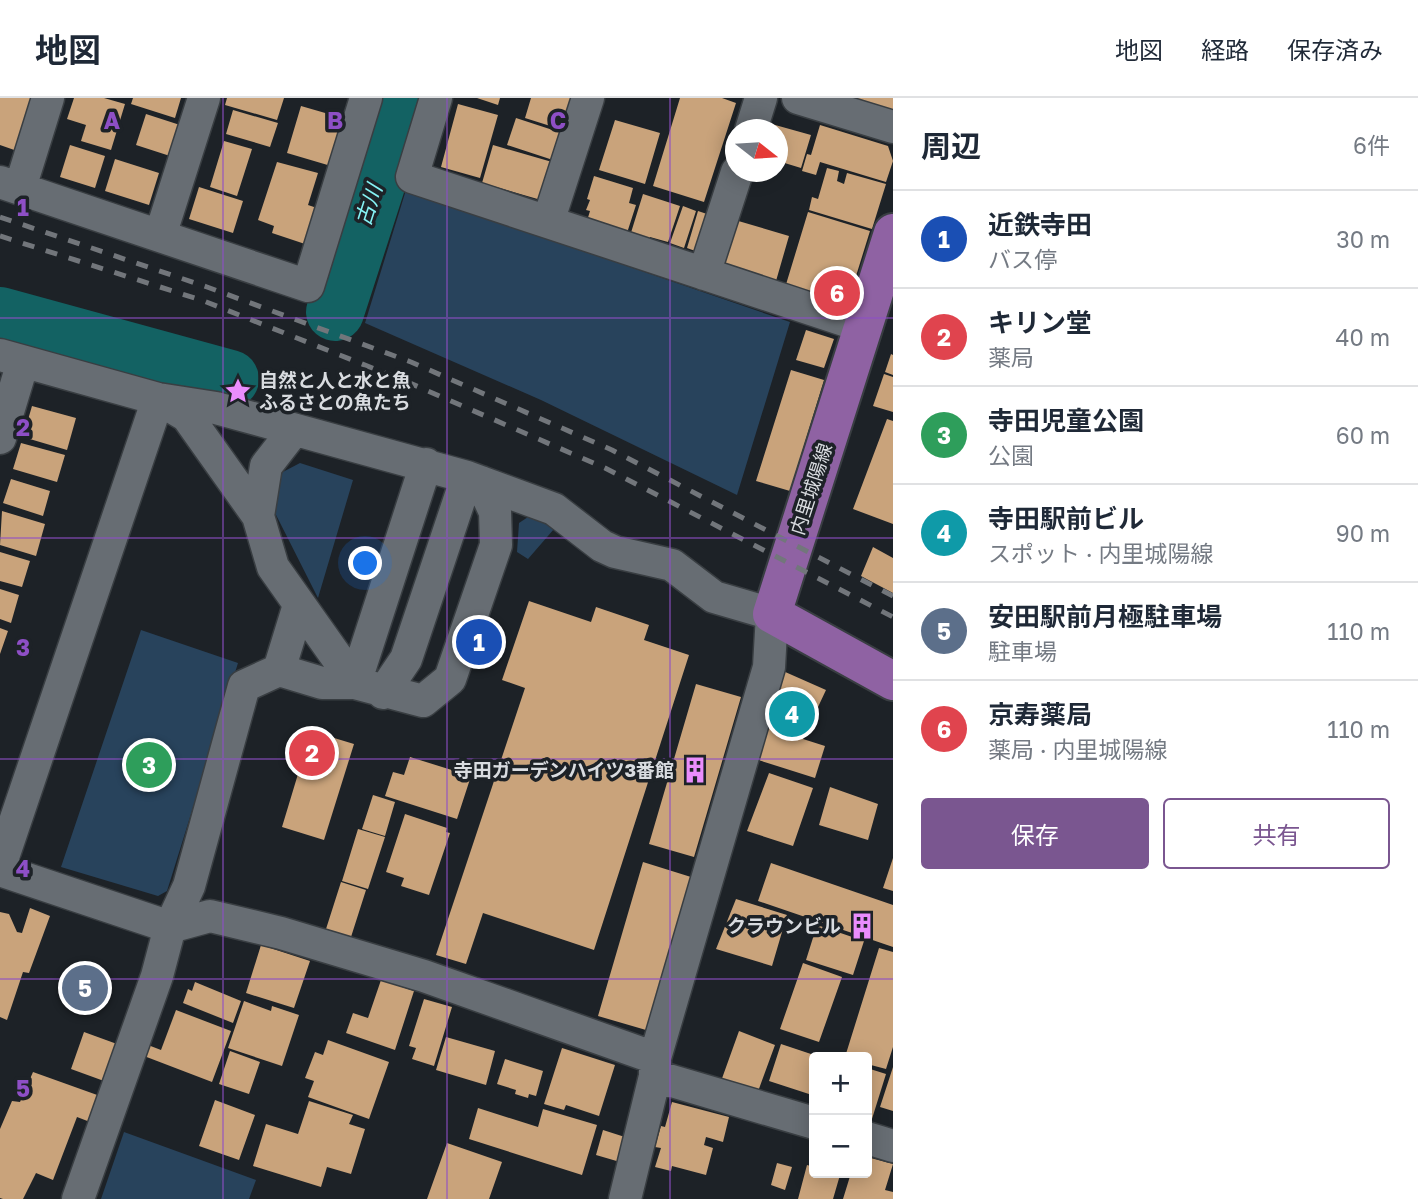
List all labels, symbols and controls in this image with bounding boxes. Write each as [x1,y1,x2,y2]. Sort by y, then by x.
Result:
text: 地図 [35,30,101,69]
text: 地図 [1115,35,1163,64]
text: 経路 [1201,35,1249,64]
text: 保存済み [1287,35,1383,64]
text: A [104,106,121,134]
text: B [327,106,343,134]
text: C [550,106,566,134]
north arrow [725,119,788,182]
text: 周辺 [921,128,981,164]
text: 6件 [1353,131,1390,159]
water label: 古川 [349,179,388,229]
text: 1 [17,193,29,221]
text: 近鉄寺田 [988,209,1092,240]
text: 1 [938,225,950,253]
text: 30 m [1336,225,1390,253]
text: バス停 [988,245,1057,273]
pin: 6 [814,267,860,319]
text: キリン堂 [988,307,1092,338]
text: 2 [937,323,951,351]
text: 40 m [1336,323,1390,351]
text: 薬局 [988,343,1034,371]
place label: 自然と人と水と魚 ふるさとの魚たち [259,368,411,413]
place icon: 自然と人と水と魚 ふるさとの魚たち [223,376,253,406]
text: 寺田児童公園 [988,405,1144,436]
text: 2 [16,413,30,441]
text: 3 [937,421,951,449]
text: 60 m [1336,421,1390,449]
street label: 内里城陽線 [785,440,836,538]
text: 公園 [988,441,1034,469]
text: 寺田駅前ビル [988,503,1144,534]
text: 4 [937,519,951,547]
text: 90 m [1336,519,1390,547]
text: スポット · 内里城陽線 [988,539,1213,567]
your location [348,546,382,580]
text: 安田駅前月極駐車場 [988,601,1222,632]
pin: 1 [456,616,502,668]
text: 5 [937,617,951,645]
text: 110 m [1327,617,1390,645]
text: 3 [16,633,30,661]
text: 駐車場 [988,637,1057,665]
pin: 4 [769,688,815,740]
text: 京寿薬局 [988,699,1092,730]
text: 6 [937,715,951,743]
text: 110 m [1327,715,1390,743]
pin: 2 [289,727,335,779]
text: 薬局 · 内里城陽線 [988,735,1167,763]
pin: 3 [126,739,172,791]
building icon: 寺田ガーデンハイツ3番館 [680,755,710,785]
place label: 寺田ガーデンハイツ3番館 [454,758,674,781]
button: 保存 [921,798,1149,869]
button: 共有 [1163,798,1390,869]
text: 4 [16,854,30,882]
building icon: クラウンビル [847,911,877,941]
place label: クラウンビル [727,914,841,937]
pin: 5 [62,962,108,1014]
map controls [809,1052,872,1178]
button: + [809,1052,872,1115]
text: 5 [16,1074,30,1102]
button: − [809,1115,872,1178]

